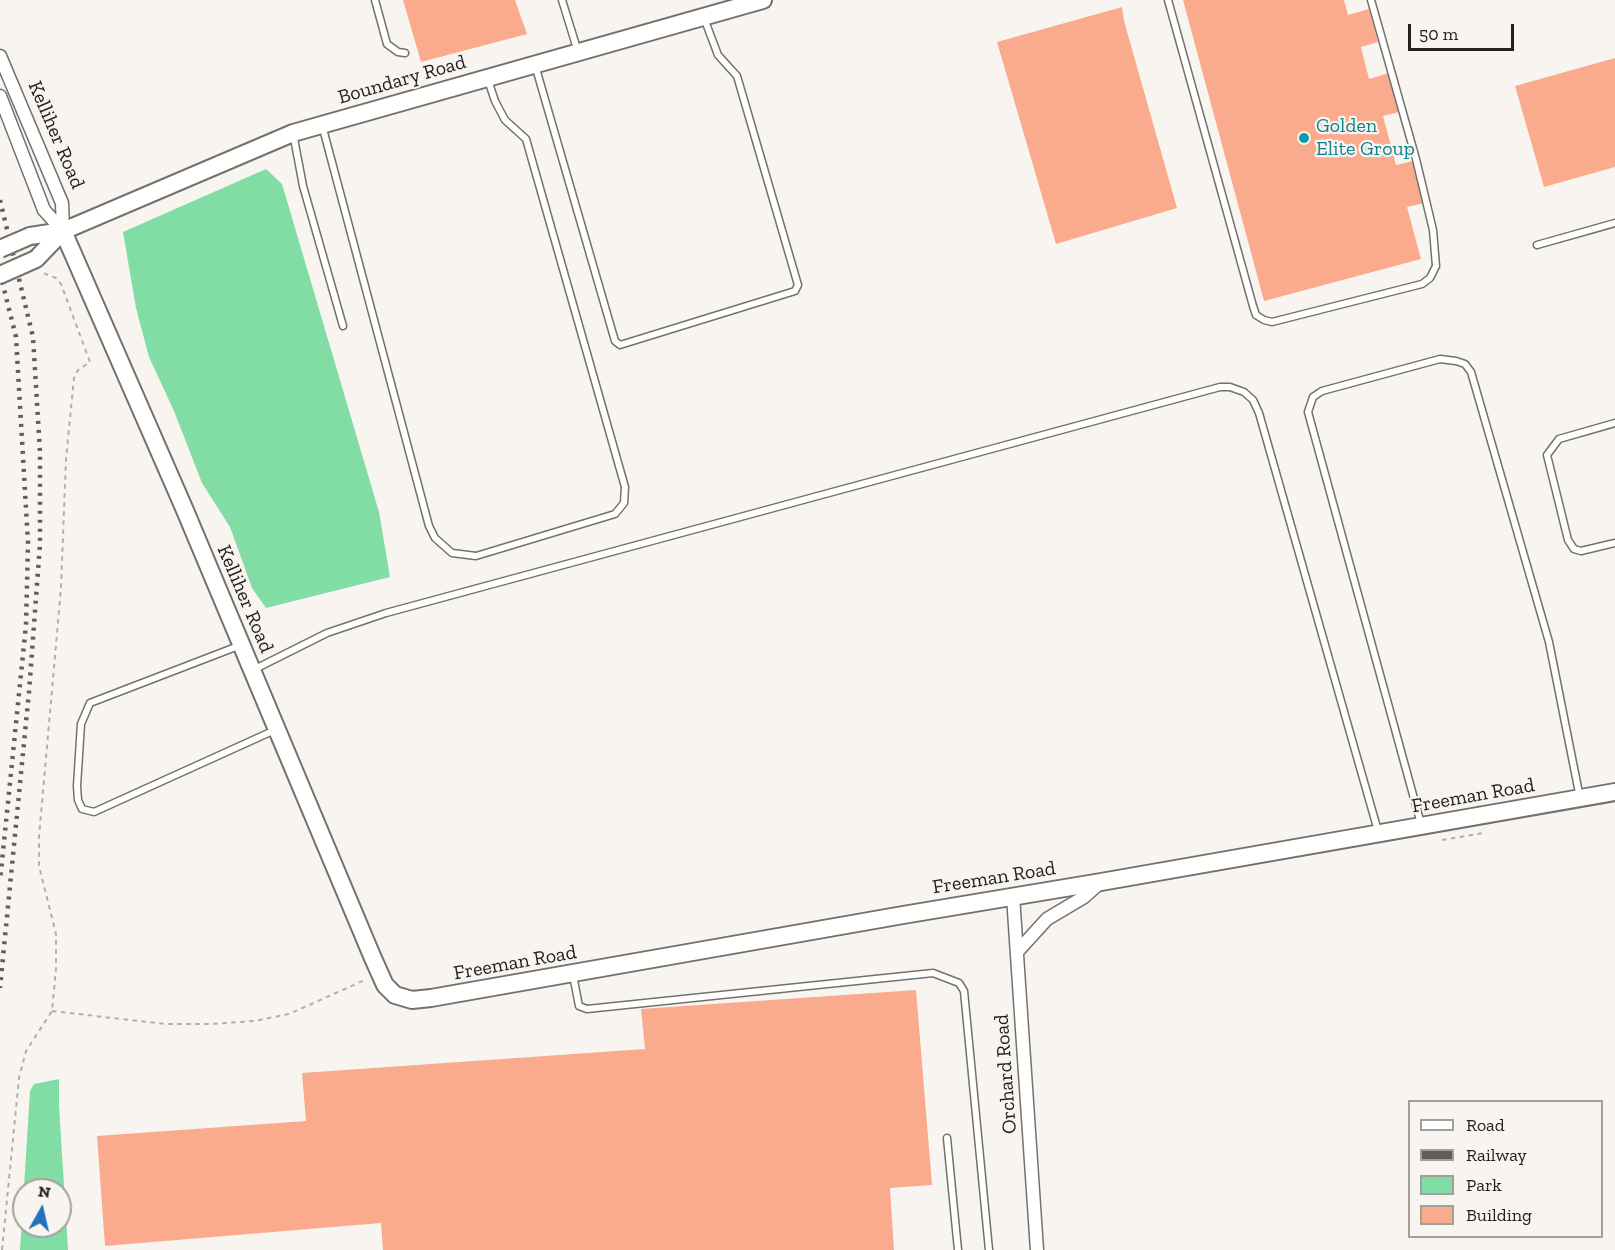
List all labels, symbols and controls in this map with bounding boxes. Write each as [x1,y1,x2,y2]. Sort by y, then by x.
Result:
scale bar [1411,12,1518,50]
text: 50 m [1419,23,1458,45]
street label: Boundary Road [335,50,469,110]
street label: Kelliher Road [23,78,89,192]
place label: Golden Elite Group [1316,114,1415,161]
marker: Golden Elite Group [1297,131,1311,145]
street label: Kelliher Road [212,542,278,656]
street label: Freeman Road [1410,773,1536,819]
street label: Freeman Road [931,856,1057,900]
street label: Freeman Road [452,940,578,986]
street label: Orchard Road [990,1013,1022,1135]
legend [1408,1100,1603,1238]
text: Road [1466,1114,1505,1136]
text: Railway [1466,1144,1527,1166]
text: Park [1466,1174,1502,1196]
north arrow [12,1178,72,1238]
text: N [37,1181,52,1202]
text: Building [1466,1204,1532,1226]

